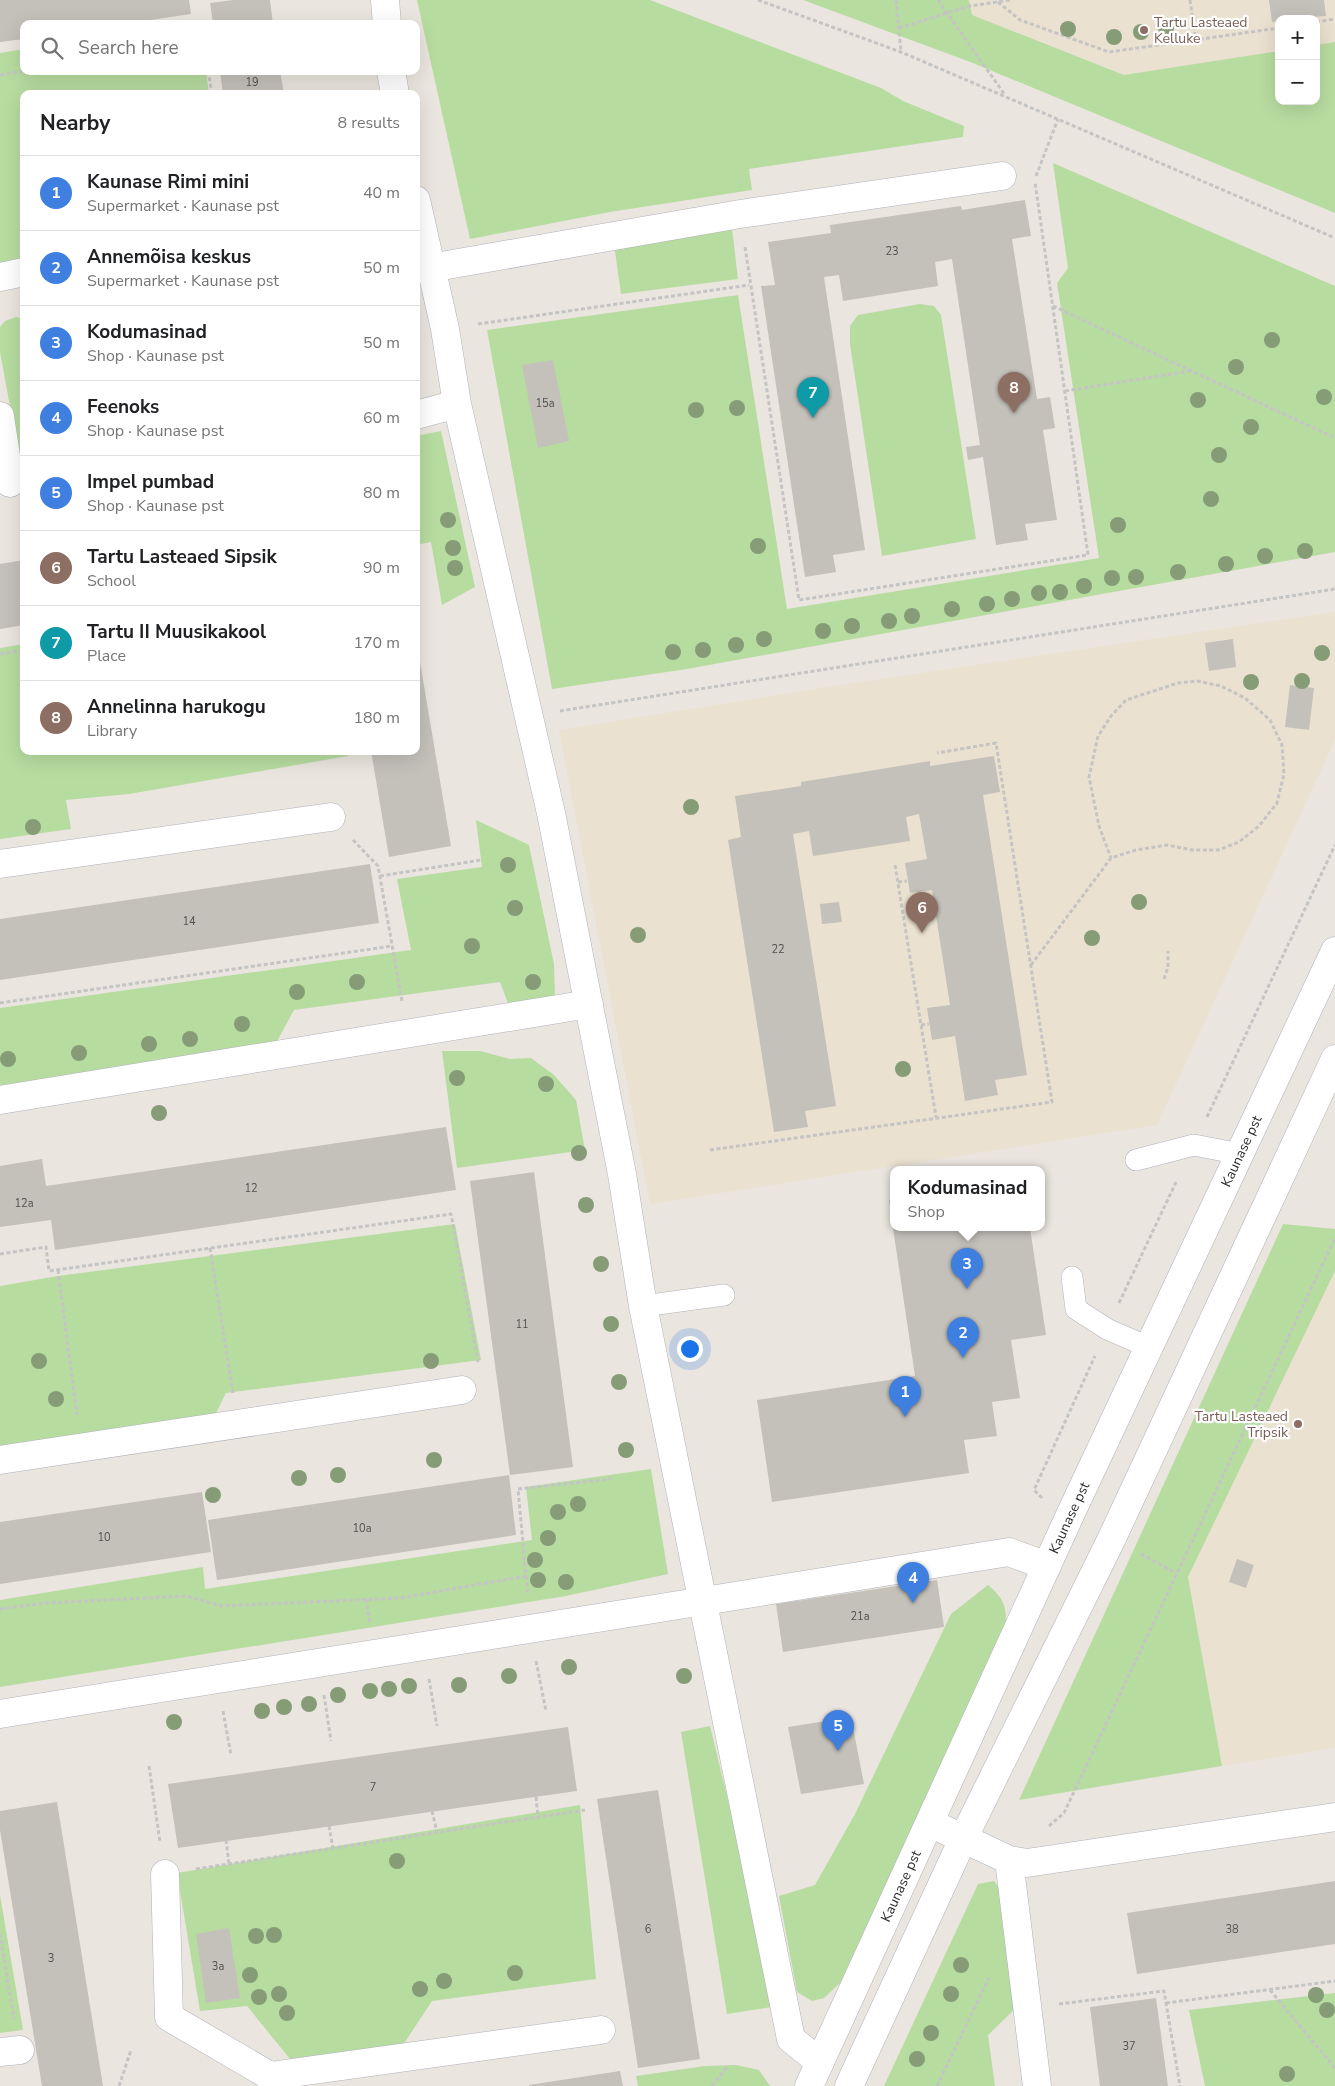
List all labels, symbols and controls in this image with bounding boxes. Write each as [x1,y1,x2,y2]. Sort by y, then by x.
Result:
place label: Tartu Lasteaed Kelluke [1154,13,1248,48]
map controls [1275,15,1320,105]
button: + [1275,15,1320,60]
search box [20,20,420,75]
marker: Tartu Lasteaed Kelluke [1138,24,1150,36]
icon: search [38,34,66,62]
text: Search here [78,35,179,61]
button: − [1275,60,1320,105]
house number: 19 [245,75,259,90]
text: Nearby [40,109,110,137]
text: 8 results [338,112,400,134]
text: Kaunase Rimi mini [87,169,249,195]
text: 1 [51,182,61,204]
text: 40 m [363,182,400,204]
text: Supermarket · Kaunase pst [87,195,279,217]
text: Annemõisa keskus [87,244,251,270]
house number: 23 [885,244,899,259]
text: 2 [51,257,61,279]
text: 50 m [363,257,400,279]
text: Supermarket · Kaunase pst [87,270,279,292]
text: Kodumasinad [87,319,207,345]
text: 3 [51,332,61,354]
text: 50 m [363,332,400,354]
text: Shop · Kaunase pst [87,345,224,367]
pin: 8 [998,372,1030,413]
pin: 7 [797,377,829,418]
text: Feenoks [87,394,159,420]
house number: 15a [535,396,555,411]
text: 4 [51,407,61,429]
text: 60 m [363,407,400,429]
text: Shop · Kaunase pst [87,420,224,442]
text: Impel pumbad [87,469,214,495]
text: 5 [51,482,61,504]
text: 80 m [363,482,400,504]
text: Shop · Kaunase pst [87,495,224,517]
text: Tartu Lasteaed Sipsik [87,544,277,570]
text: 6 [51,557,61,579]
text: 90 m [363,557,400,579]
text: School [87,570,136,592]
text: Tartu II Muusikakool [87,619,266,645]
text: 7 [51,632,61,654]
text: 170 m [353,632,400,654]
text: Place [87,645,126,667]
text: Annelinna harukogu [87,694,266,720]
text: 8 [51,707,61,729]
text: 180 m [353,707,400,729]
text: Library [87,720,137,742]
pin: 6 [906,892,938,933]
house number: 14 [182,914,196,929]
house number: 22 [771,942,785,957]
street label: Kaunase pst [1216,1112,1266,1190]
popup [890,1166,1045,1231]
text: Kodumasinad [908,1175,1027,1201]
house number: 12 [244,1181,258,1196]
house number: 12a [14,1196,34,1211]
text: Shop [908,1201,945,1223]
pin: 3 [951,1248,983,1289]
house number: 11 [515,1317,529,1332]
pin: 2 [947,1317,979,1358]
your location [677,1336,703,1362]
pin: 1 [889,1376,921,1417]
place label: Tartu Lasteaed Tripsik [1194,1407,1289,1442]
marker: Tartu Lasteaed Tripsik [1292,1418,1304,1430]
street label: Kaunase pst [1044,1479,1094,1557]
house number: 10a [352,1521,372,1536]
house number: 10 [97,1530,111,1545]
pin: 4 [897,1562,929,1603]
house number: 21a [850,1609,870,1624]
pin: 5 [822,1710,854,1751]
house number: 7 [370,1780,376,1795]
street label: Kaunase pst [876,1847,925,1925]
house number: 6 [645,1922,652,1937]
house number: 38 [1225,1922,1239,1937]
house number: 3 [48,1951,54,1966]
house number: 3a [212,1959,224,1974]
house number: 37 [1122,2039,1136,2054]

